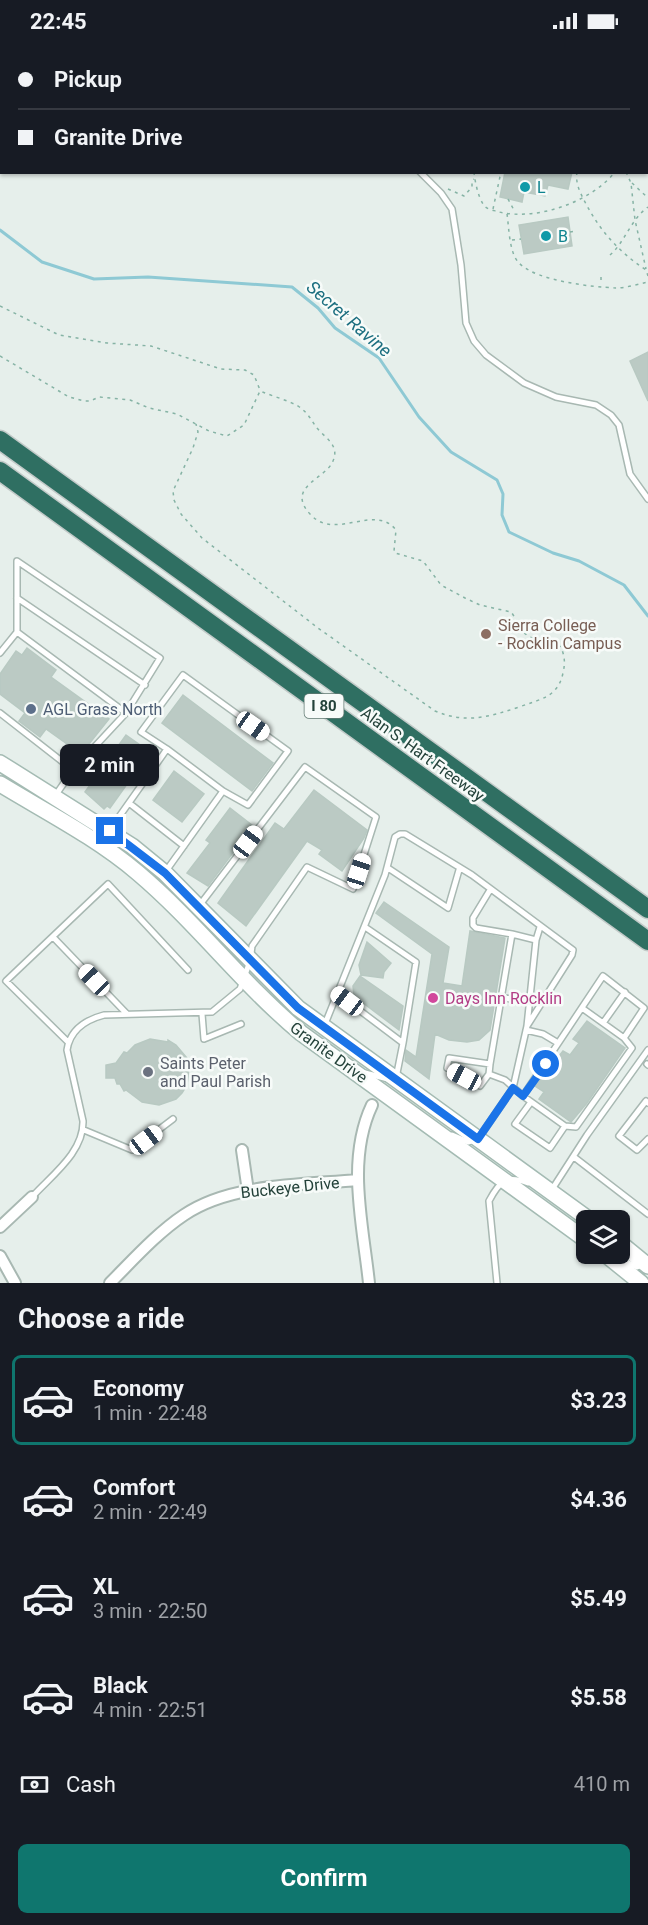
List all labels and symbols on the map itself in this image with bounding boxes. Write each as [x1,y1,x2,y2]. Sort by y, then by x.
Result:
place label: L [537,178,546,197]
marker: L [518,180,532,194]
place label: B [558,227,568,246]
marker: B [539,229,553,243]
water label: Secret Ravine [303,276,396,361]
place label: Sierra College - Rocklin Campus [498,616,622,653]
marker: Sierra College - Rocklin Campus [479,627,493,641]
road number: I 80 [304,694,344,718]
place label: AGL Grass North [43,700,162,719]
marker: AGL Grass North [24,702,38,716]
street label: Alan S. Hart Freeway [357,703,488,806]
car [233,708,273,744]
callout: 2 min [60,744,160,786]
route end [96,817,123,844]
car [230,822,266,862]
car [345,851,373,891]
car [75,961,113,999]
car [327,983,367,1019]
place label: Days Inn Rocklin [445,989,562,1008]
marker: Days Inn Rocklin [426,991,440,1005]
street label: Granite Drive [286,1018,371,1087]
route start [532,1050,559,1077]
place label: Saints Peter and Paul Parish [160,1054,271,1091]
car [444,1061,484,1093]
marker: Saints Peter and Paul Parish [141,1065,155,1079]
car [126,1122,166,1158]
street label: Buckeye Drive [240,1173,340,1202]

